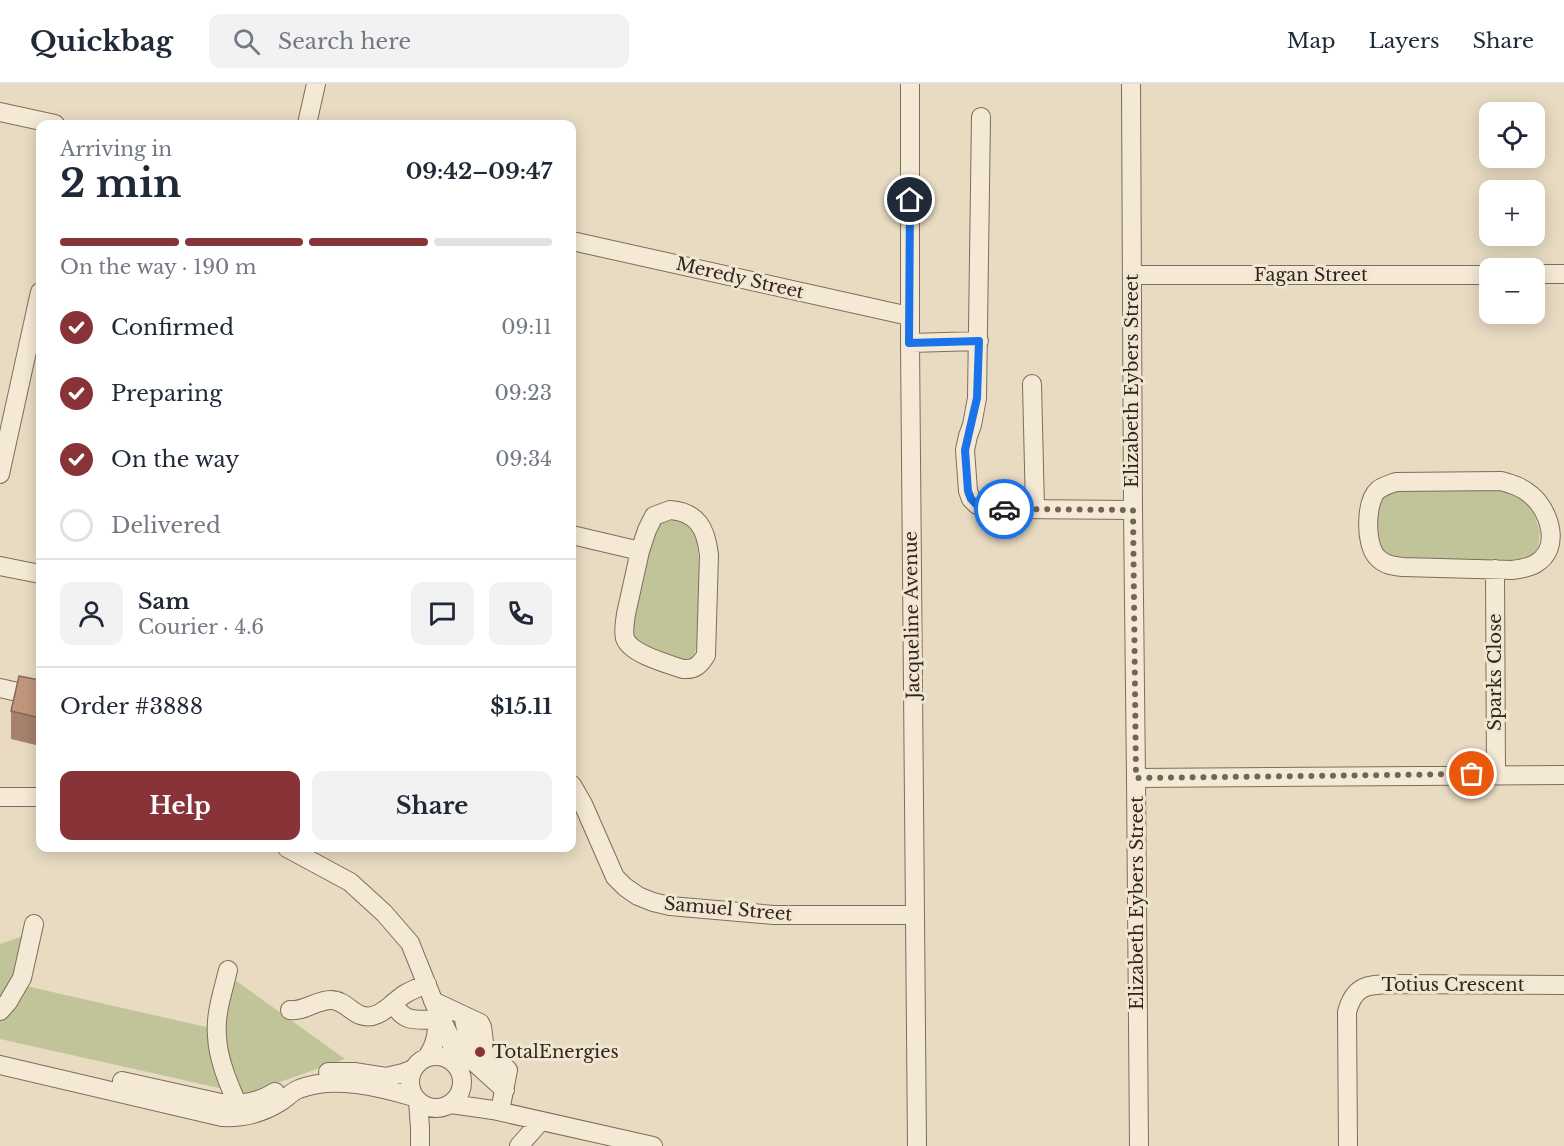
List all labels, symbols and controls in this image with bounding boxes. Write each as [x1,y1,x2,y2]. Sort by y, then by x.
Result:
search box [209,14,629,68]
text: Quickbag [30,24,173,59]
icon: search [230,25,263,58]
text: Search here [278,28,411,55]
text: Map [1287,28,1336,54]
text: Layers [1369,28,1440,54]
text: Share [1473,28,1534,54]
map controls [1479,102,1545,324]
button: locate [1479,102,1545,168]
text: Arriving in [60,137,172,161]
text: 09:42–09:47 [406,158,552,185]
text: 2 min [60,159,181,208]
pin [884,174,935,225]
button: + [1479,180,1545,246]
icon: home [893,183,926,216]
street label: Meredy Street [674,253,806,303]
text: On the way · 190 m [60,255,257,279]
button: − [1479,258,1545,324]
street label: Fagan Street [1254,264,1368,286]
street label: Elizabeth Eybers Street [1121,274,1143,488]
icon: check [60,311,93,344]
text: Confirmed [111,314,234,341]
text: 09:11 [501,315,552,339]
icon: check [60,377,93,410]
text: Preparing [111,380,222,407]
text: 09:23 [495,381,552,405]
icon: check [60,443,93,476]
text: On the way [111,446,239,473]
text: 09:34 [495,447,552,471]
courier [974,479,1034,539]
icon: car [988,493,1021,526]
text: Delivered [111,512,221,539]
street label: Jacqueline Avenue [900,531,924,701]
button: person [60,582,123,645]
button: chat [411,582,474,645]
button: phone [489,582,552,645]
text: Sam [138,588,190,615]
street label: Sparks Close [1484,613,1506,731]
text: Courier · 4.6 [138,615,264,639]
text: Order #3888 [60,693,203,720]
text: $15.11 [490,693,552,720]
pin [1446,748,1497,799]
icon: bag [1455,757,1488,790]
button: Help [60,771,300,840]
button: Share [312,771,552,840]
street label: Elizabeth Eybers Street [1126,796,1148,1010]
street label: Samuel Street [663,892,793,926]
street label: Totius Crescent [1381,974,1525,996]
place label: TotalEnergies [492,1041,619,1063]
marker: TotalEnergies [473,1045,487,1059]

